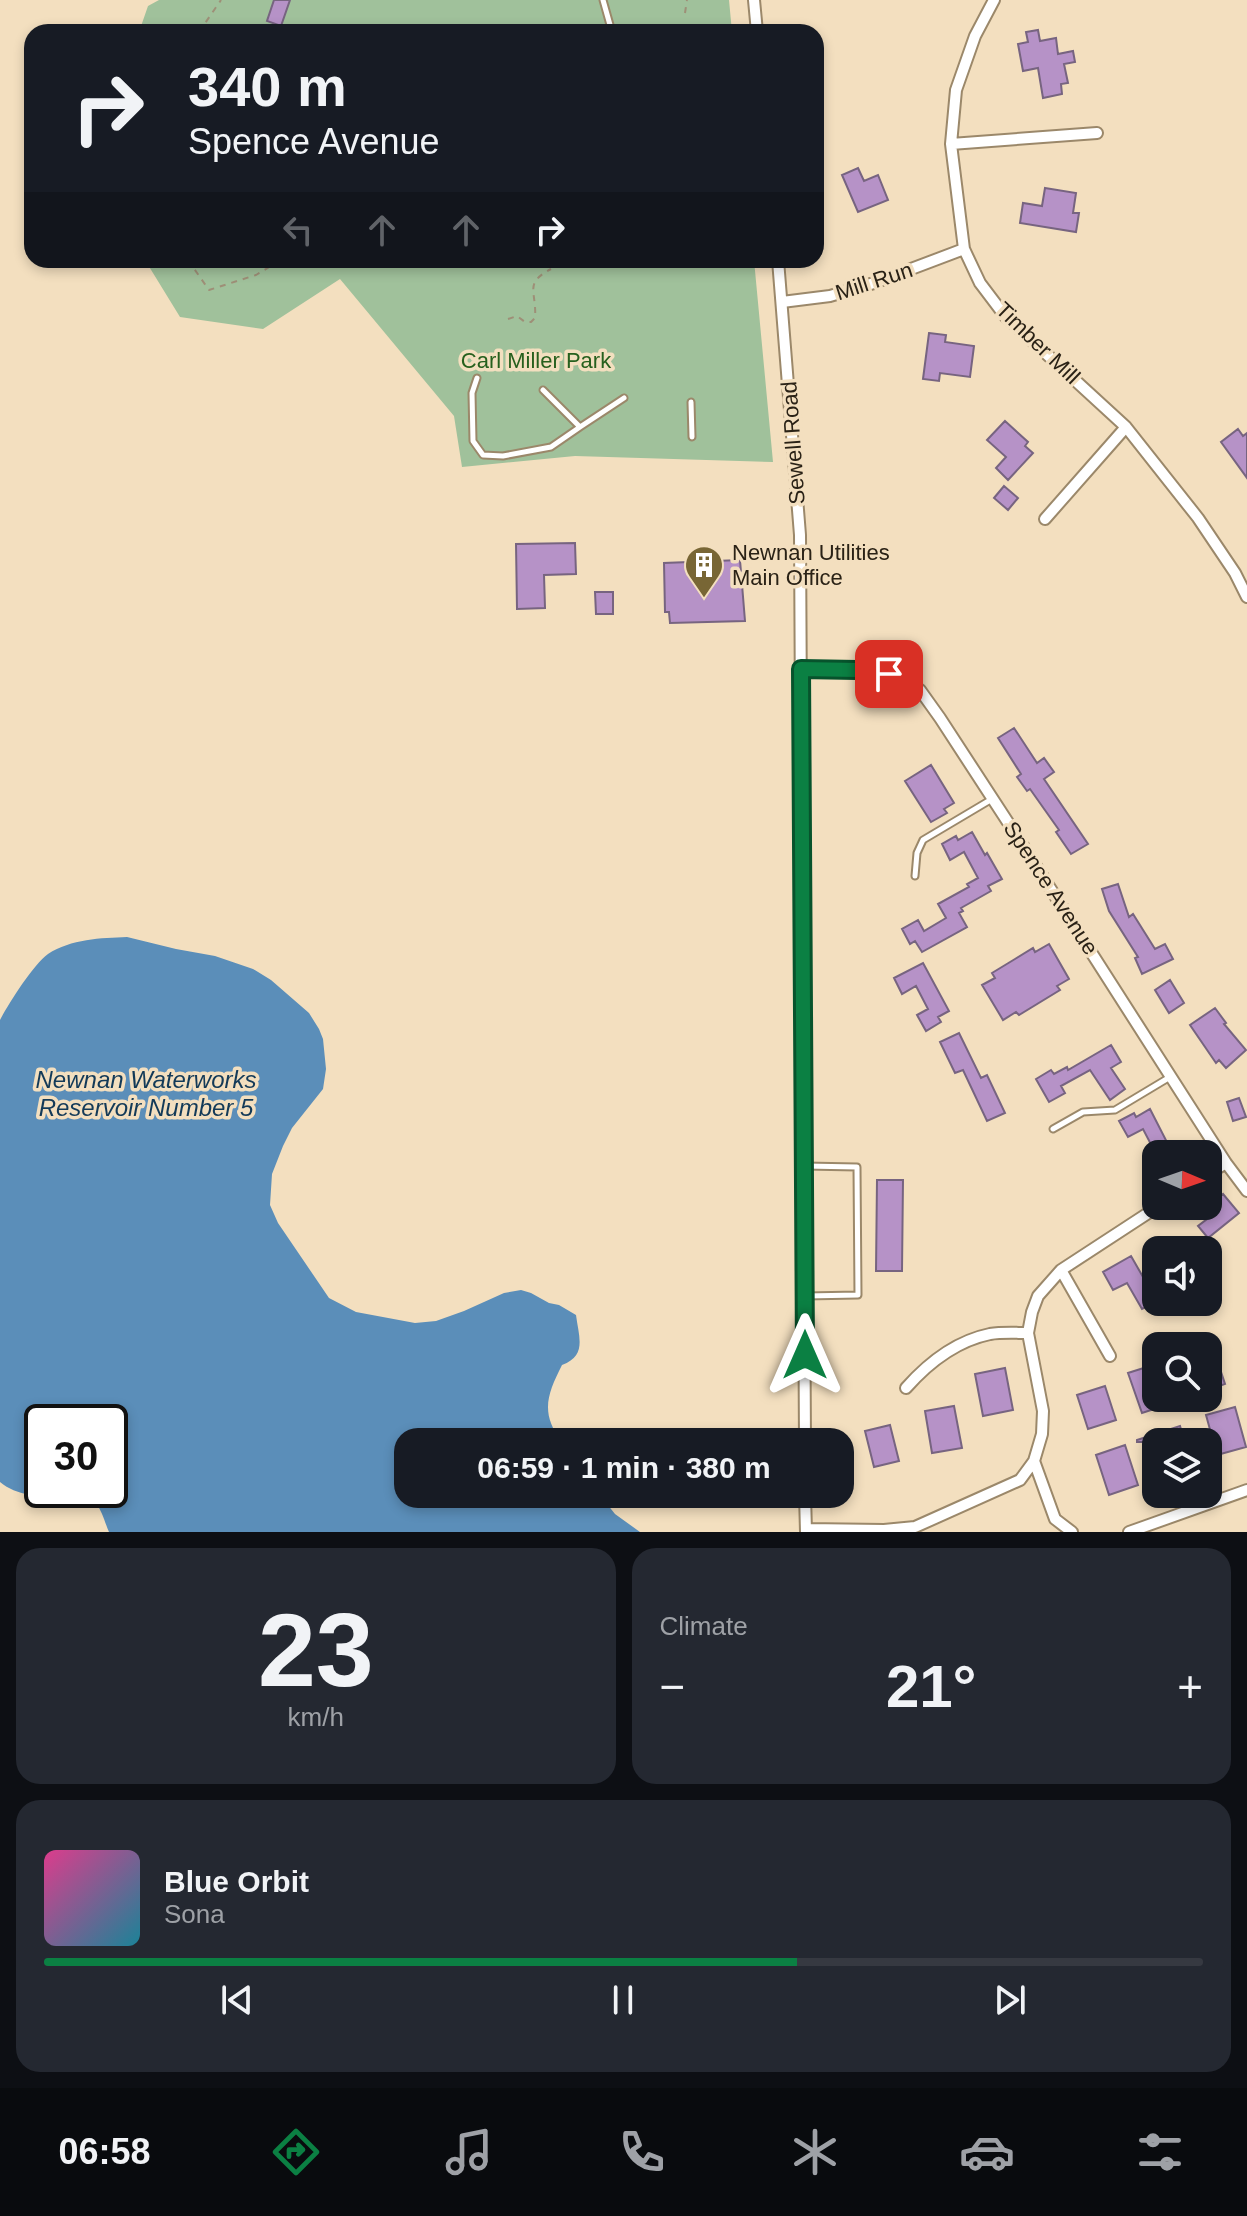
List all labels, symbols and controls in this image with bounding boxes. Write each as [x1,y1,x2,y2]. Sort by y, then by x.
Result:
text: 340 m [188,55,347,118]
icon: right [56,56,160,160]
text: Spence Avenue [188,121,440,162]
icon: left [276,208,320,252]
icon: ahead [360,208,404,252]
icon: ahead [444,208,488,252]
icon: right [528,208,572,252]
street label: Mill Run [832,257,916,305]
street label: Timber Mill [991,297,1085,389]
park label: Carl Miller Park [461,348,612,373]
street label: Sewell Road [776,381,810,505]
place label: Newnan Utilities Main Office [732,540,890,590]
building icon: Newnan Utilities Main Office [683,544,725,599]
pin [855,640,923,708]
icon: arrive [867,652,911,696]
street label: Spence Avenue [999,817,1103,959]
water label: Newnan Waterworks Reservoir Number 5 [36,1066,256,1121]
north arrow [1142,1140,1222,1220]
map controls [1142,1140,1222,1508]
button: sound [1142,1236,1222,1316]
position arrow [763,1313,847,1397]
button: search [1142,1332,1222,1412]
speed limit sign: 30 [24,1404,128,1508]
button: layers [1142,1428,1222,1508]
text: 06:59 · 1 min · 380 m [477,1451,771,1484]
text: 23 [258,1592,374,1708]
text: Climate [660,1611,748,1641]
text: 21° [886,1653,977,1720]
text: − [660,1662,685,1711]
text: + [1177,1662,1203,1711]
text: km/h [288,1702,344,1732]
text: Blue Orbit [164,1865,309,1898]
text: Sona [164,1899,225,1929]
icon: previous [215,1978,259,2022]
icon: pause [601,1978,645,2022]
icon: next [988,1978,1032,2022]
icon: directions [268,2124,324,2180]
icon: music [441,2124,497,2180]
icon: phone [614,2124,670,2180]
icon: climate [787,2124,843,2180]
icon: car [959,2124,1015,2180]
icon: filters [1132,2124,1188,2180]
text: 06:58 [58,2131,151,2172]

